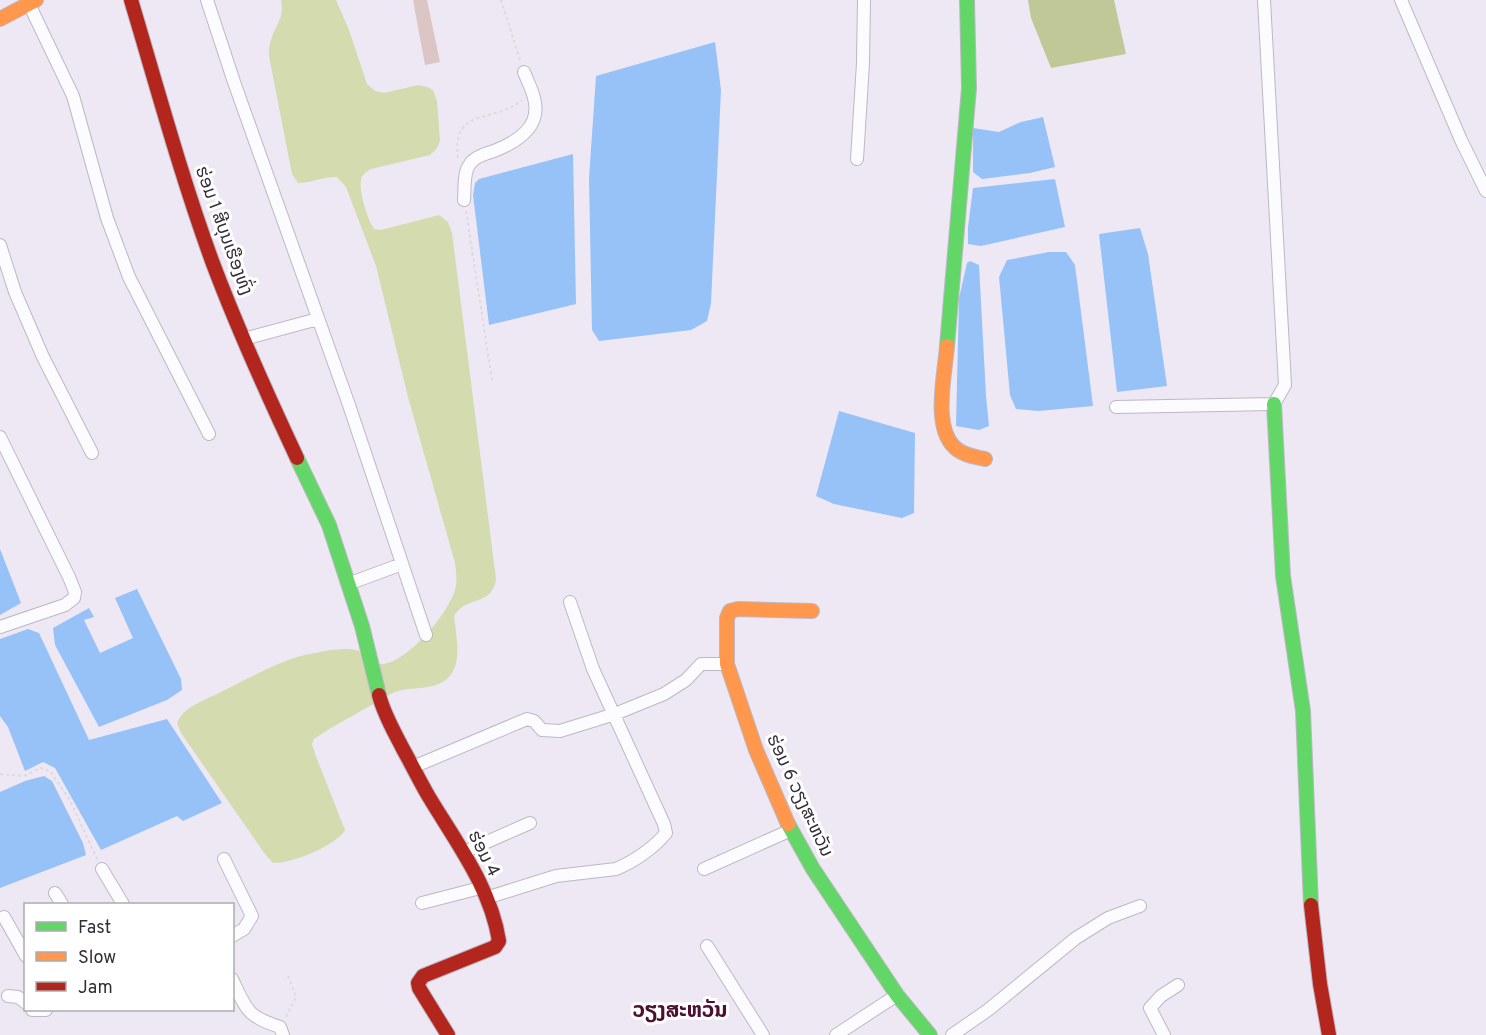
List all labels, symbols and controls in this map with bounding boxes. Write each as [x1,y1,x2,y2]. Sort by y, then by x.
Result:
street label: ຮ່ອມ 1 ສີບຸນເຮືອງທົ່ງ [189,162,260,299]
street label: ຮ່ອມ 6 ວຽງສະຫວັນ [761,731,837,861]
street label: ຮ່ອມ 4 [462,827,504,881]
legend [24,903,234,1011]
text: Fast [78,917,111,940]
text: Slow [78,947,116,970]
text: Jam [78,977,113,1000]
district label: ວຽງສະຫວັນ [633,998,727,1025]

